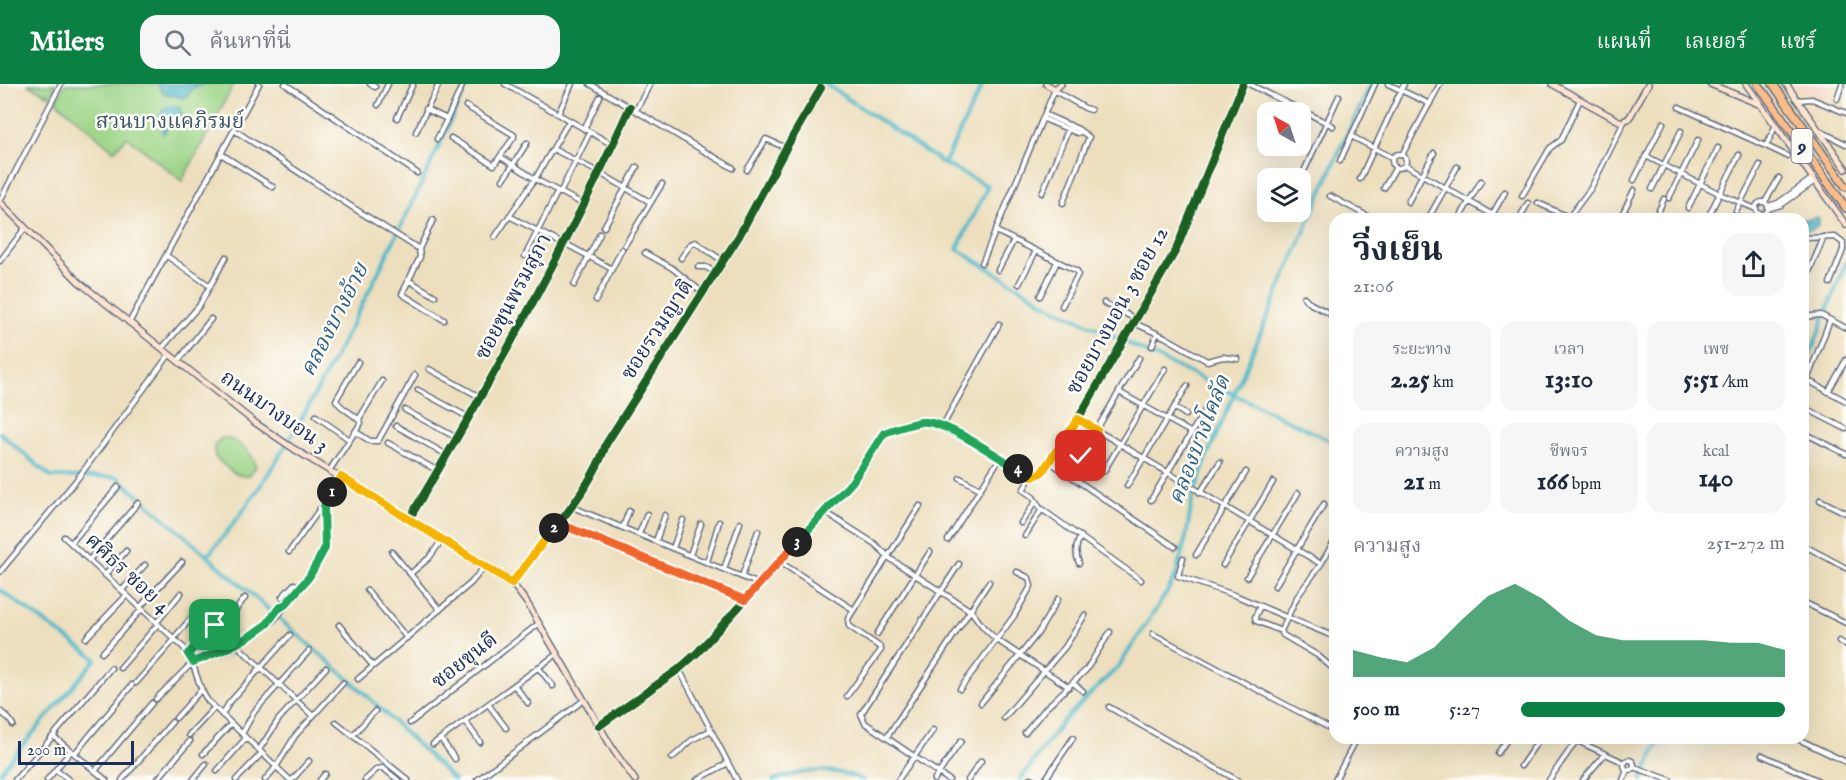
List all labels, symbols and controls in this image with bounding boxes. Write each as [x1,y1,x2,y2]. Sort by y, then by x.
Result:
search box [140,15,560,69]
text: Milers [30,25,104,60]
icon: search [161,26,194,59]
text: ค้นหาที่นี่ [209,28,291,56]
text: แผนที่ [1597,29,1652,56]
text: เลเยอร์ [1685,29,1747,56]
text: แชร์ [1780,29,1816,56]
north arrow [1257,102,1311,156]
map controls [1257,102,1311,222]
park label: สวนบางแคภิรมย์ [96,108,244,136]
road number: 9 [1792,129,1812,163]
button: layers [1257,168,1311,222]
street label: ซอยบางบอน 3 ซอย 12 [1061,222,1175,400]
street label: ซอยขุนพรมสุภา [469,229,559,365]
text: วิ่งเย็น [1353,230,1443,272]
button: share [1722,233,1785,296]
water label: คลองบางอ้าย [295,257,376,381]
text: 21:06 [1353,274,1393,299]
street label: ซอยรวมญาติ [615,275,701,385]
text: ระยะทาง [1392,340,1452,360]
text: เวลา [1553,340,1585,360]
text: เพซ [1703,340,1729,360]
text: 2.25 [1390,363,1429,396]
text: 13:10 [1545,363,1593,396]
text: 5:51 [1683,363,1719,396]
street label: ถนนบางบอน 3 [215,365,333,459]
water label: คลองบางโคลัด [1160,370,1238,509]
text: km [1429,373,1454,393]
text: /km [1719,373,1749,393]
pin [1055,430,1106,481]
icon: check [1064,439,1097,472]
text: ความสูง [1395,442,1449,462]
text: ชีพจร [1550,442,1588,462]
text: kcal [1703,442,1729,462]
pin: 4 [1003,454,1033,484]
text: 4 [1014,459,1022,479]
text: 140 [1698,462,1734,495]
text: 21 [1403,465,1425,498]
text: 166 [1537,465,1568,498]
text: m [1425,475,1441,495]
text: bpm [1568,475,1601,495]
pin: 1 [317,477,347,507]
text: 1 [329,482,335,502]
pin: 2 [539,513,569,543]
text: 2 [550,518,558,538]
pin: 3 [782,527,812,557]
street label: ศศิธร ซอย 4 [79,528,176,621]
text: 251–272 m [1707,531,1785,556]
text: 3 [794,532,800,552]
text: ความสูง [1353,534,1421,559]
pin [189,599,240,650]
icon: arrive [198,608,231,641]
street label: ซอยขุนดี [426,627,504,695]
text: 500 m [1353,697,1400,722]
text: 5:27 [1449,697,1480,722]
scale bar [18,738,134,766]
text: 200 m [27,741,66,761]

